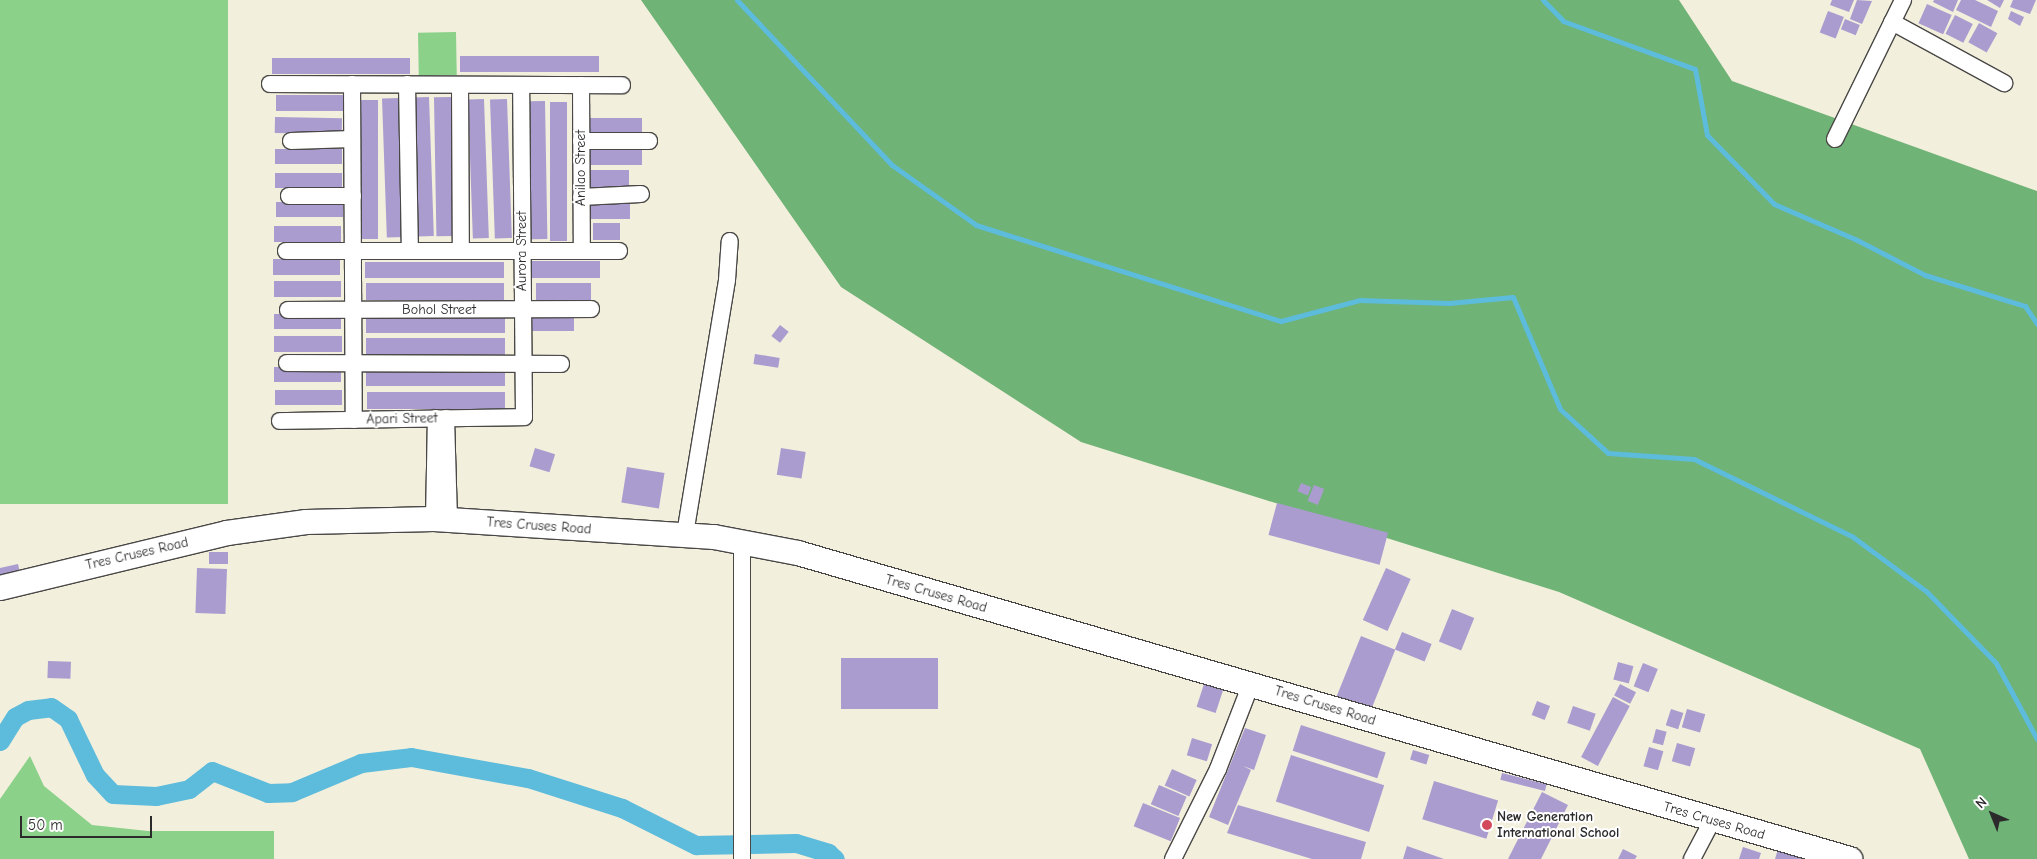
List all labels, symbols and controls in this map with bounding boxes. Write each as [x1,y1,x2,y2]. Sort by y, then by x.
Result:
street label: Anilao Street [573,130,589,206]
street label: Aurora Street [514,211,530,291]
street label: Bohol Street [402,302,476,318]
street label: Apari Street [366,410,438,428]
street label: Tres Cruses Road [486,514,592,538]
street label: Tres Cruses Road [84,534,190,574]
street label: Tres Cruses Road [883,571,989,617]
street label: Tres Cruses Road [1272,683,1378,729]
north arrow [1967,789,2017,839]
text: N [1972,794,1990,812]
street label: Tres Cruses Road [1661,798,1767,844]
scale bar [22,806,155,838]
place label: New Generation International School [1497,809,1619,842]
text: 50 m [28,816,63,834]
marker: New Generation International School [1481,819,1493,831]

